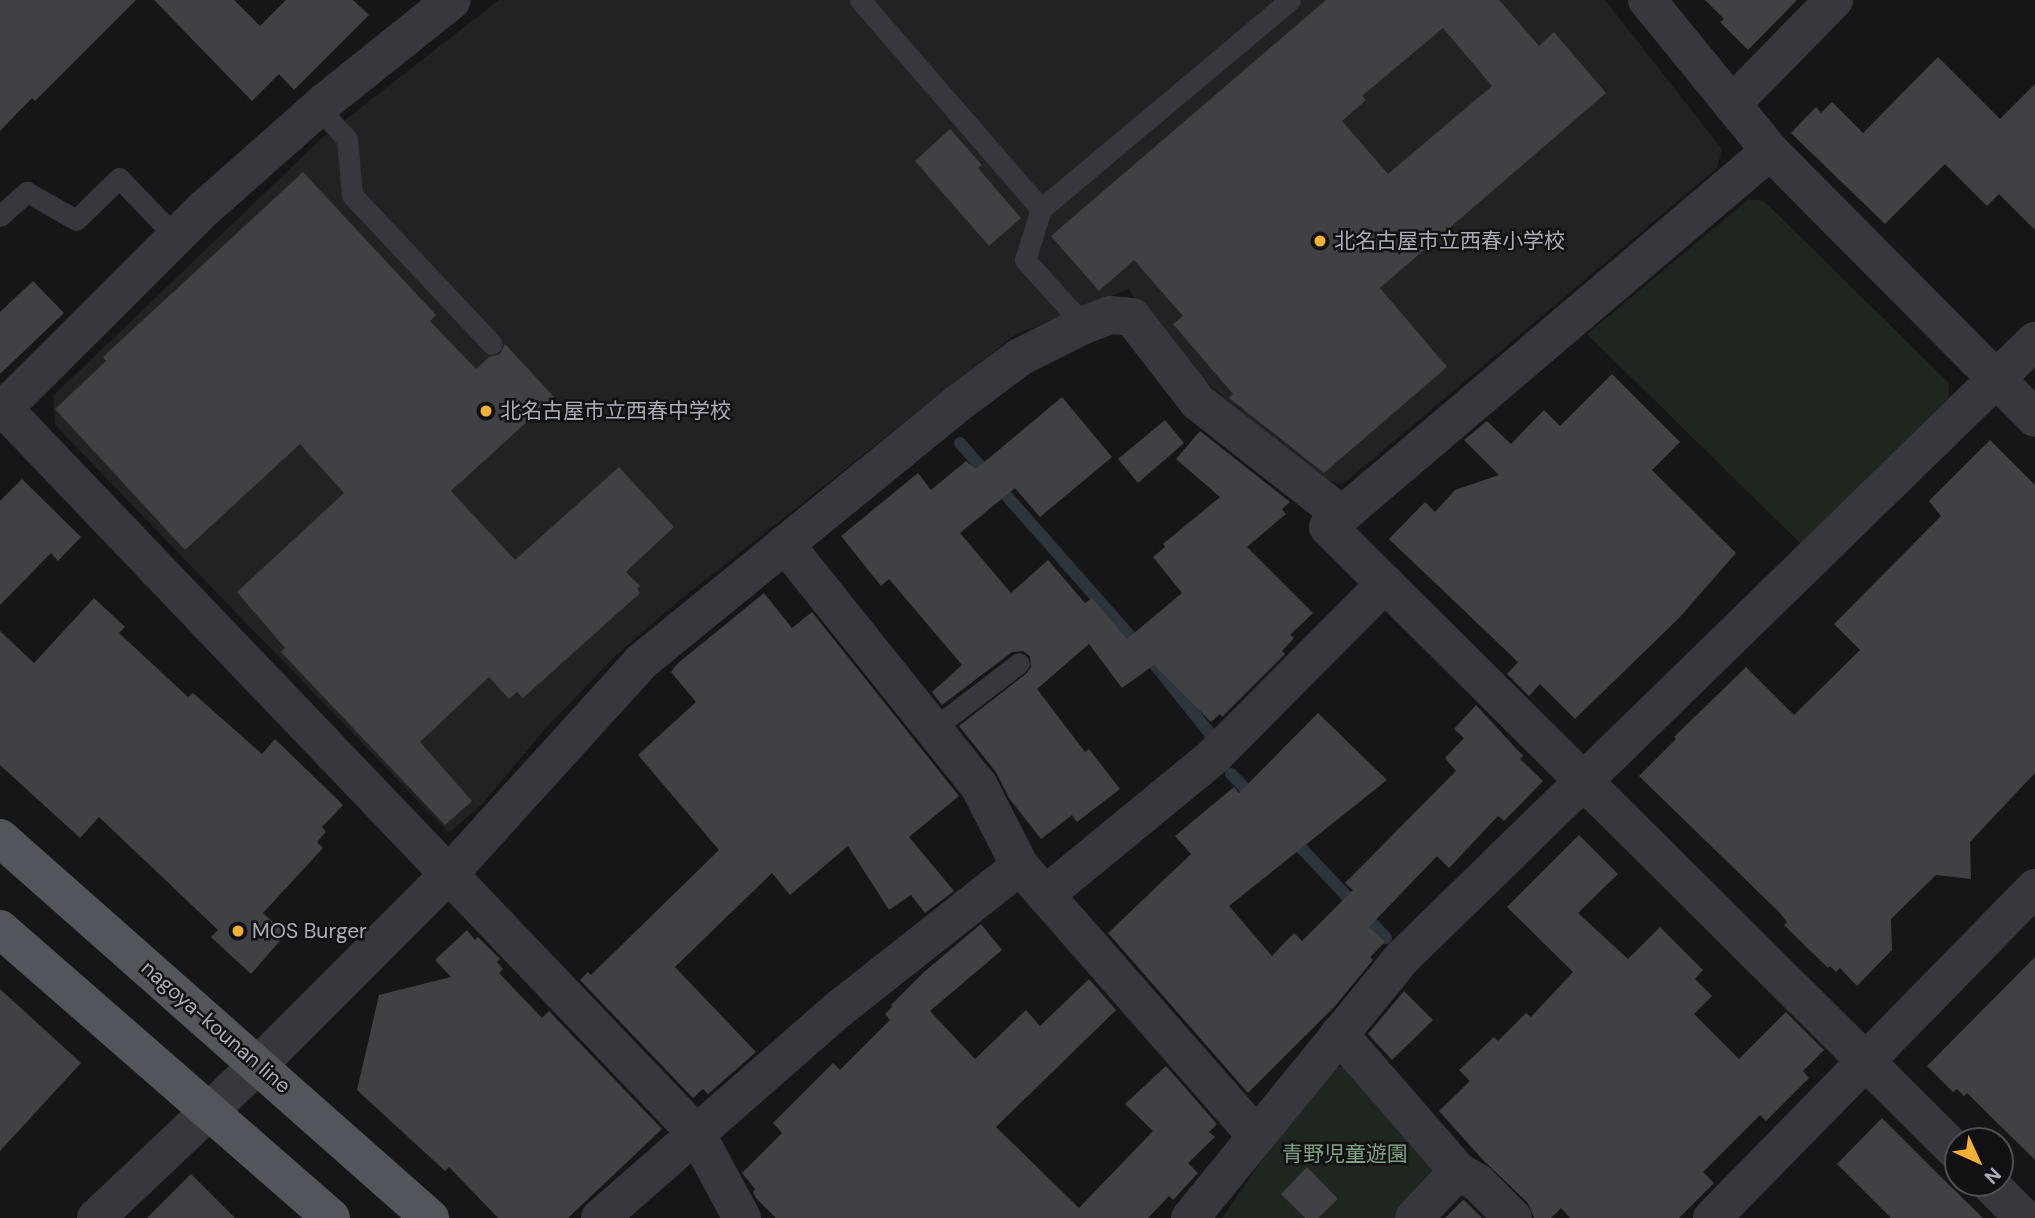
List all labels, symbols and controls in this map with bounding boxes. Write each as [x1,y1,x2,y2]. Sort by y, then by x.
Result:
place label: 北名古屋市立西春小学校 [1334,228,1565,254]
marker: 北名古屋市立西春小学校 [1312,233,1328,249]
place label: 北名古屋市立西春中学校 [500,398,731,424]
marker: 北名古屋市立西春中学校 [478,403,494,419]
place label: MOS Burger [252,918,367,944]
marker: MOS Burger [230,923,246,939]
street label: nagoya-kounan line [136,955,296,1099]
north arrow [1944,1127,2014,1197]
park label: 青野児童遊園 [1282,1141,1408,1167]
text: N [1979,1162,2007,1190]

